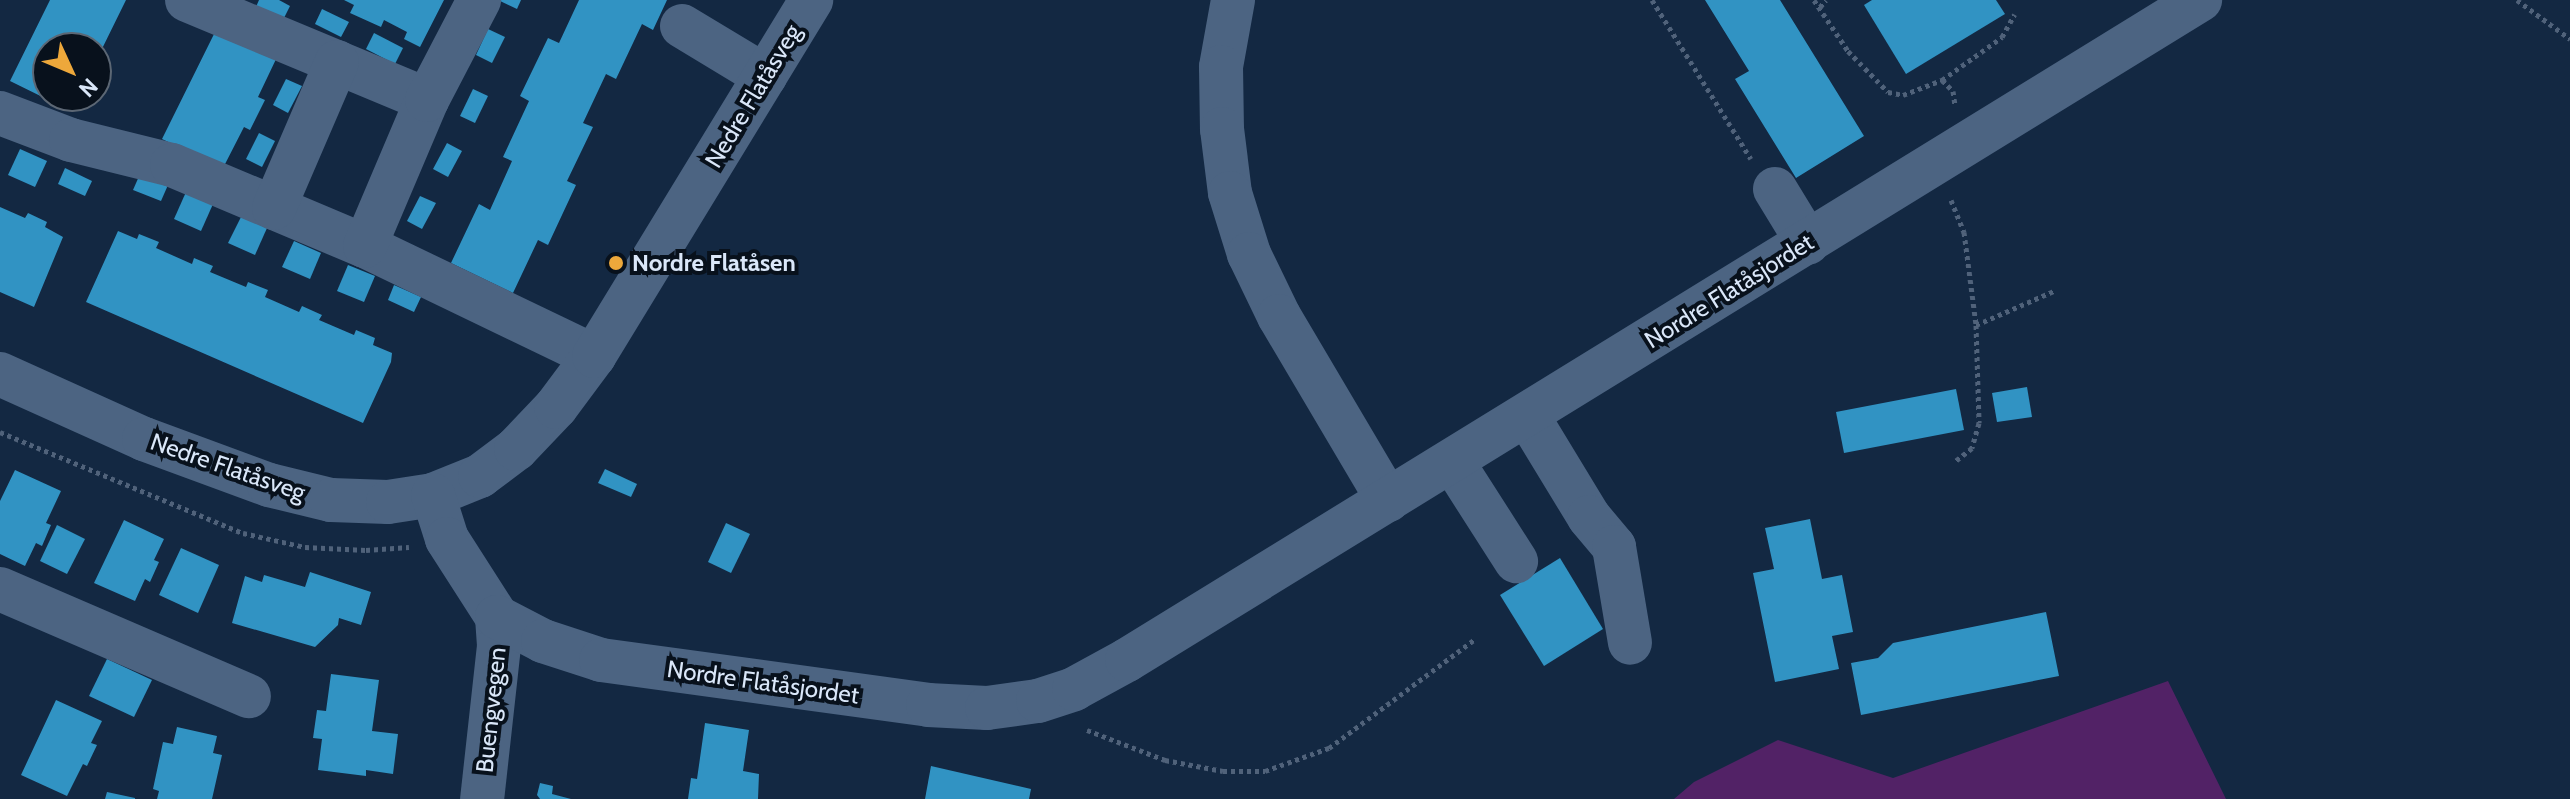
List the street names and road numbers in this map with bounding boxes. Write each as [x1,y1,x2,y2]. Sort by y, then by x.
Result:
street label: Nedre Flatåsveg [699,19,807,173]
street label: Nordre Flatåsjordet [1639,227,1819,355]
street label: Nedre Flatåsveg [147,427,309,507]
street label: Buengvegen [470,646,512,774]
street label: Nordre Flatåsjordet [665,654,861,710]

